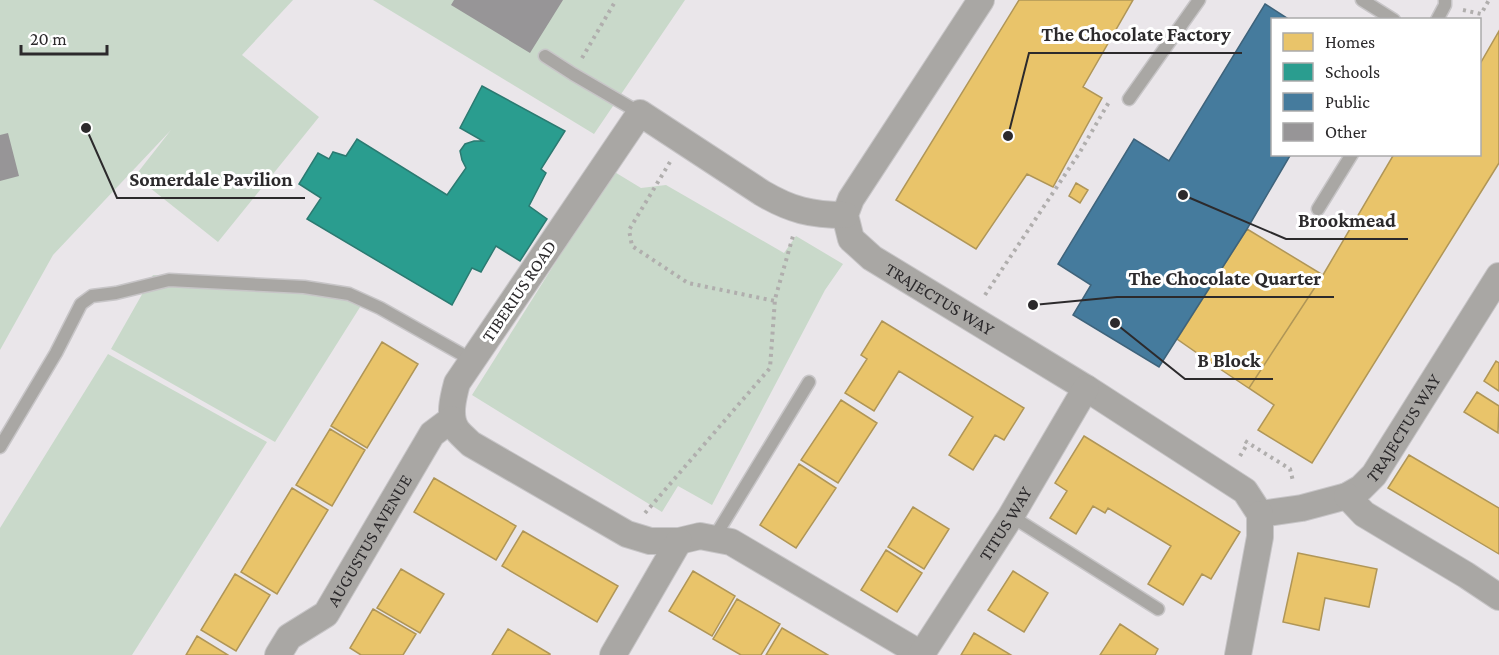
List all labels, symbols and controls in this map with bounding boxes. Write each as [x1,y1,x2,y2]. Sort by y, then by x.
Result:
callout: The Chocolate Factory [1029,15,1242,53]
scale bar [21,18,106,56]
legend [1271,18,1481,156]
text: The Chocolate Factory [1041,23,1231,45]
text: 20 m [30,29,67,49]
text: Homes [1325,32,1375,52]
text: Schools [1325,62,1380,82]
text: Public [1325,92,1370,112]
text: Other [1325,122,1368,142]
callout: Somerdale Pavilion [117,160,305,198]
text: Somerdale Pavilion [129,168,293,190]
callout: Brookmead [1286,201,1408,239]
text: Brookmead [1298,209,1396,231]
street label: TIBERIUS ROAD [478,237,560,345]
street label: TRAJECTUS WAY [882,259,998,340]
callout: The Chocolate Quarter [1117,259,1334,297]
text: The Chocolate Quarter [1129,267,1321,289]
callout: B Block [1185,341,1273,379]
text: B Block [1197,349,1262,371]
street label: TRAJECTUS WAY [1362,370,1445,487]
street label: AUGUSTUS AVENUE [323,471,416,610]
street label: TITUS WAY [975,483,1036,564]

